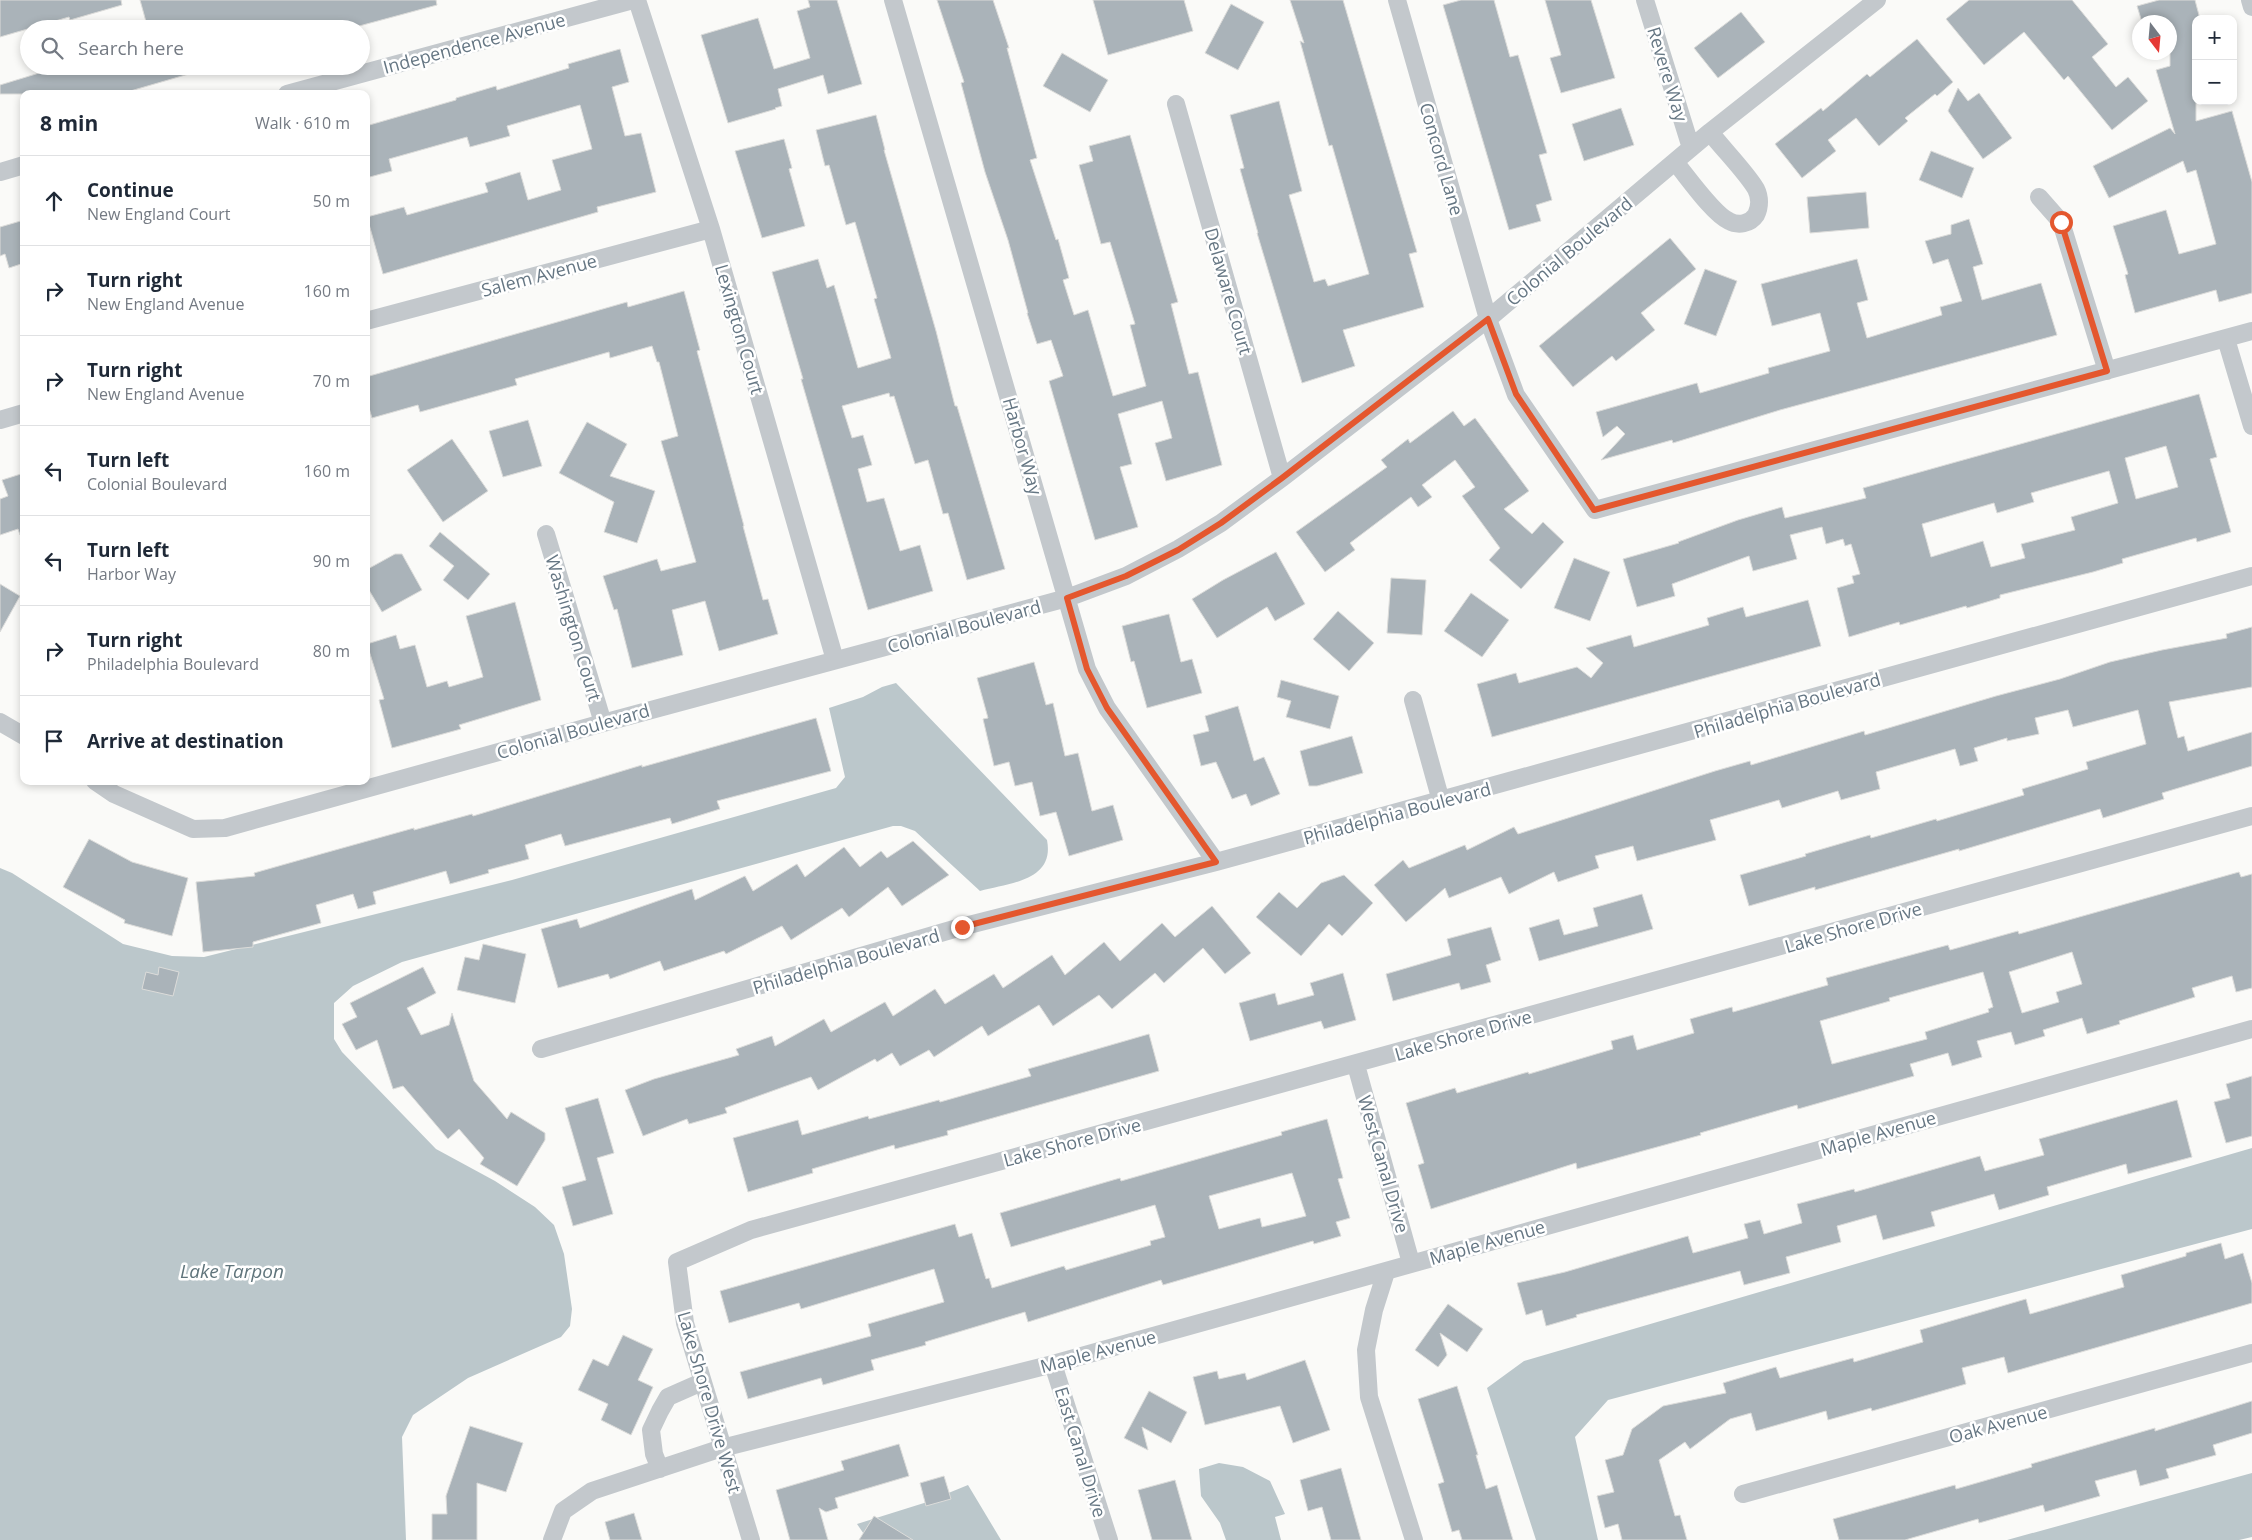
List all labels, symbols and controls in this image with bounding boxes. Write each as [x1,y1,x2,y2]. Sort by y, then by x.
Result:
street label: Independence Avenue [380,7,568,79]
north arrow [2132,15,2177,60]
map controls [2192,15,2237,105]
button: + [2192,15,2237,60]
search box [20,20,370,75]
street label: Revere Way [1642,24,1694,125]
icon: search [38,34,66,62]
text: Search here [78,35,184,61]
button: − [2192,60,2237,105]
street label: Concord Lane [1414,100,1470,218]
text: 8 min [40,109,98,137]
text: Walk · 610 m [255,112,350,134]
text: Continue [87,177,174,203]
icon: ahead [40,187,68,215]
text: 50 m [313,190,350,212]
street label: Colonial Boulevard [1501,191,1637,311]
text: New England Court [87,203,230,225]
route start [2050,211,2073,234]
street label: Delaware Court [1199,225,1259,357]
street label: Salem Avenue [479,248,599,302]
street label: Lexington Court [710,261,770,397]
text: Turn right [87,267,182,293]
icon: right [40,277,68,305]
text: 160 m [304,280,350,302]
text: New England Avenue [87,293,244,315]
text: Turn right [87,357,182,383]
icon: right [40,367,68,395]
text: 70 m [313,370,350,392]
text: New England Avenue [87,383,244,405]
street label: Harbor Way [998,395,1049,498]
text: Turn left [87,447,169,473]
icon: left [40,457,68,485]
text: 160 m [304,460,350,482]
text: Colonial Boulevard [87,473,227,495]
text: Turn left [87,537,169,563]
icon: left [40,547,68,575]
text: 90 m [313,550,350,572]
street label: Washington Court [540,552,608,704]
text: Harbor Way [87,563,176,585]
street label: Colonial Boulevard [885,594,1043,658]
text: Turn right [87,627,182,653]
icon: right [40,637,68,665]
text: 80 m [313,640,350,662]
text: Philadelphia Boulevard [87,653,259,675]
street label: Philadelphia Boulevard [1691,667,1883,743]
street label: Colonial Boulevard [494,698,652,764]
icon: arrive [40,727,68,755]
text: Arrive at destination [87,728,284,754]
street label: Philadelphia Boulevard [1300,776,1494,850]
street label: Lake Shore Drive [1782,896,1924,958]
route end [951,916,974,939]
street label: Philadelphia Boulevard [750,923,942,999]
street label: Lake Shore Drive [1392,1004,1534,1066]
street label: West Canal Drive [1353,1092,1415,1236]
street label: Maple Avenue [1817,1105,1939,1161]
street label: Lake Shore Drive [1001,1112,1143,1172]
street label: Maple Avenue [1426,1214,1548,1270]
water label: Lake Tarpon [180,1258,284,1284]
street label: Lake Shore Drive West [673,1308,747,1496]
street label: Maple Avenue [1037,1324,1159,1378]
street label: East Canal Drive [1050,1384,1112,1520]
street label: Oak Avenue [1946,1399,2050,1449]

